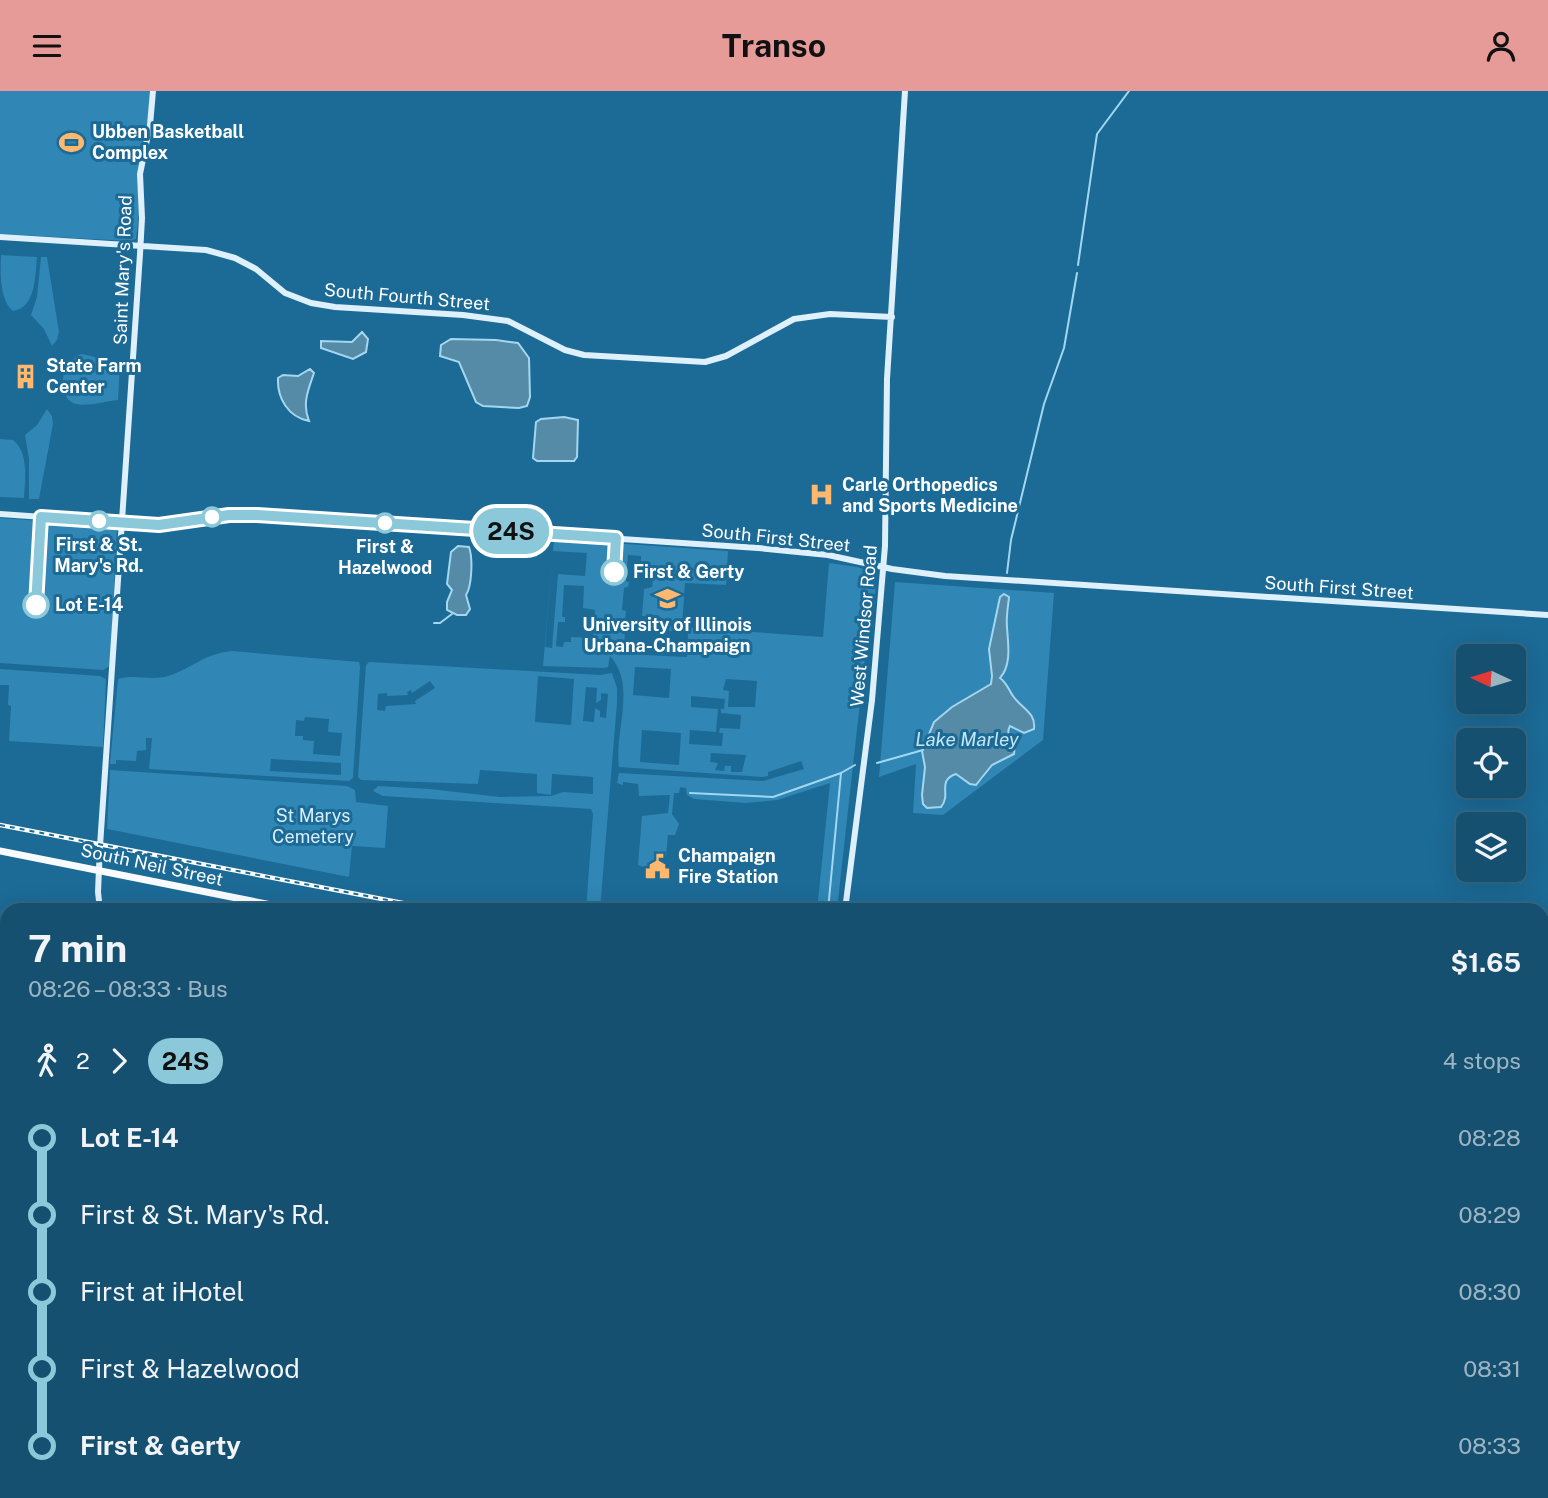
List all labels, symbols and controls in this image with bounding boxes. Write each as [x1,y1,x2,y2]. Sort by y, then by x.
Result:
icon: menu [28,27,66,65]
text: Transo [722,27,826,64]
icon: person [1482,27,1520,65]
place label: Ubben Basketball Complex [92,121,244,163]
sports icon: Ubben Basketball Complex [58,128,86,156]
street label: Saint Mary's Road [109,195,136,345]
street label: South Fourth Street [323,279,491,314]
place label: State Farm Center [46,355,142,397]
building icon: State Farm Center [12,362,40,390]
place label: Carle Orthopedics and Sports Medicine [842,474,1018,516]
hospital icon: Carle Orthopedics and Sports Medicine [808,481,836,509]
unlabelled marker [202,507,222,527]
line badge: 24S [471,508,551,554]
marker: First & St. Mary's Rd. [89,511,109,531]
marker: First & Hazelwood [375,513,395,533]
text: 24S [487,517,535,545]
street label: South First Street [701,519,851,556]
place label: First & St. Mary's Rd. [54,534,144,576]
place label: First & Hazelwood [338,536,432,578]
street label: West Windsor Road [846,544,881,708]
marker: First & Gerty [601,559,627,585]
place label: First & Gerty [633,561,744,582]
street label: South First Street [1264,572,1414,603]
school or university icon: University of Illinois Urbana-Champaign [653,584,681,612]
marker: Lot E-14 [23,592,49,618]
place label: Lot E-14 [55,594,123,615]
place label: University of Illinois Urbana-Champaign [582,614,752,656]
north arrow [1456,644,1526,714]
map controls [1456,644,1526,882]
water label: Lake Marley [915,728,1019,750]
button: locate [1456,728,1526,798]
park label: St Marys Cemetery [272,805,354,847]
button: layers [1456,812,1526,882]
street label: South Neil Street [79,839,225,890]
place label: Champaign Fire Station [678,845,779,887]
public building icon: Champaign Fire Station [644,852,672,880]
text: 7 min [28,926,127,971]
text: $1.65 [1450,947,1521,978]
text: 08:26 – 08:33 · Bus [28,975,228,1002]
icon: walk [28,1042,66,1080]
icon: forward [100,1042,138,1080]
text: 2 [76,1047,90,1074]
text: 24S [162,1047,209,1075]
text: 4 stops [1443,1047,1521,1074]
text: Lot E-14 [80,1122,179,1153]
text: 08:28 [1458,1124,1521,1151]
text: First & St. Mary's Rd. [80,1199,330,1230]
text: 08:29 [1458,1201,1521,1228]
text: First at iHotel [80,1276,244,1307]
text: 08:30 [1459,1278,1521,1305]
text: First & Hazelwood [80,1353,300,1384]
text: 08:31 [1463,1355,1521,1382]
text: First & Gerty [80,1430,241,1461]
text: 08:33 [1458,1432,1521,1459]

